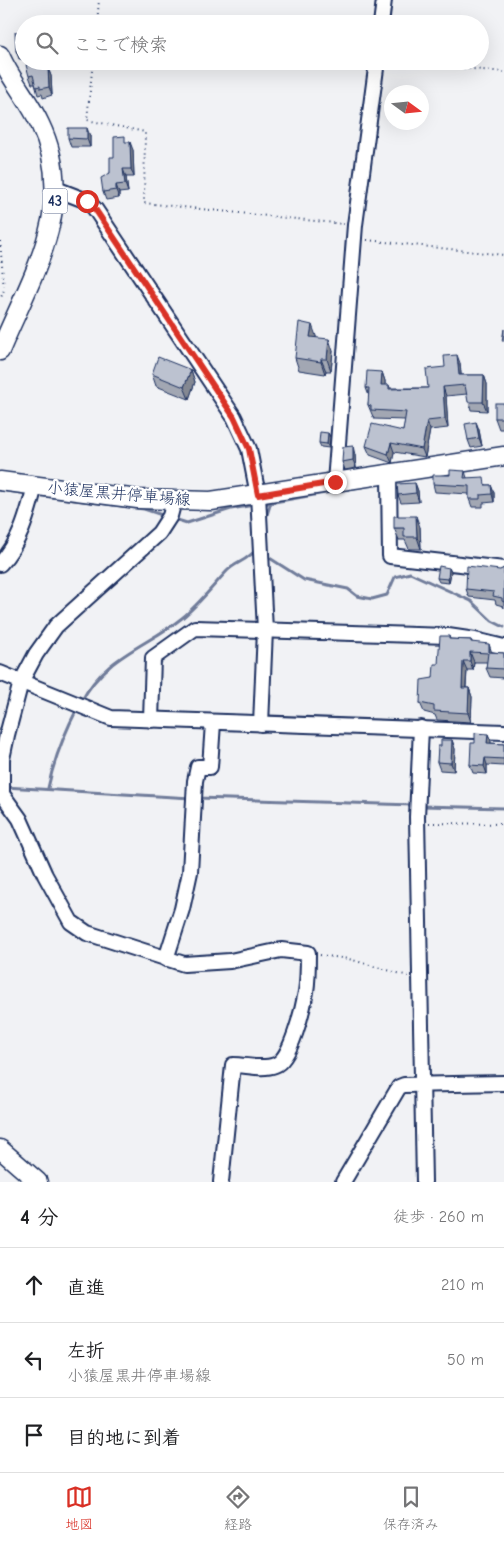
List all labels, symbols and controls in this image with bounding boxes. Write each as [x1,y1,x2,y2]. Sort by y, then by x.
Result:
search box [15,15,489,70]
icon: search [33,29,61,57]
text: ここで検索 [73,34,168,56]
north arrow [384,85,429,130]
road number: 43 [42,188,68,214]
route start [76,190,99,213]
route end [324,471,347,494]
street label: 小猿屋黒井停車場線 [46,479,192,509]
text: 4 分 [20,1205,58,1229]
text: 徒歩 · 260 m [393,1208,484,1226]
icon: ahead [20,1271,48,1299]
text: 210 m [441,1276,484,1294]
text: 直進 [67,1277,105,1299]
text: 左折 [67,1340,105,1362]
icon: left [20,1346,48,1374]
text: 50 m [447,1351,484,1369]
text: 小猿屋黒井停車場線 [67,1367,211,1385]
icon: arrive [20,1421,48,1449]
text: 目的地に到着 [67,1427,181,1449]
tab: 地図 [65,1483,93,1533]
tab: 経路 [224,1483,252,1533]
tab: 保存済み [383,1483,439,1533]

